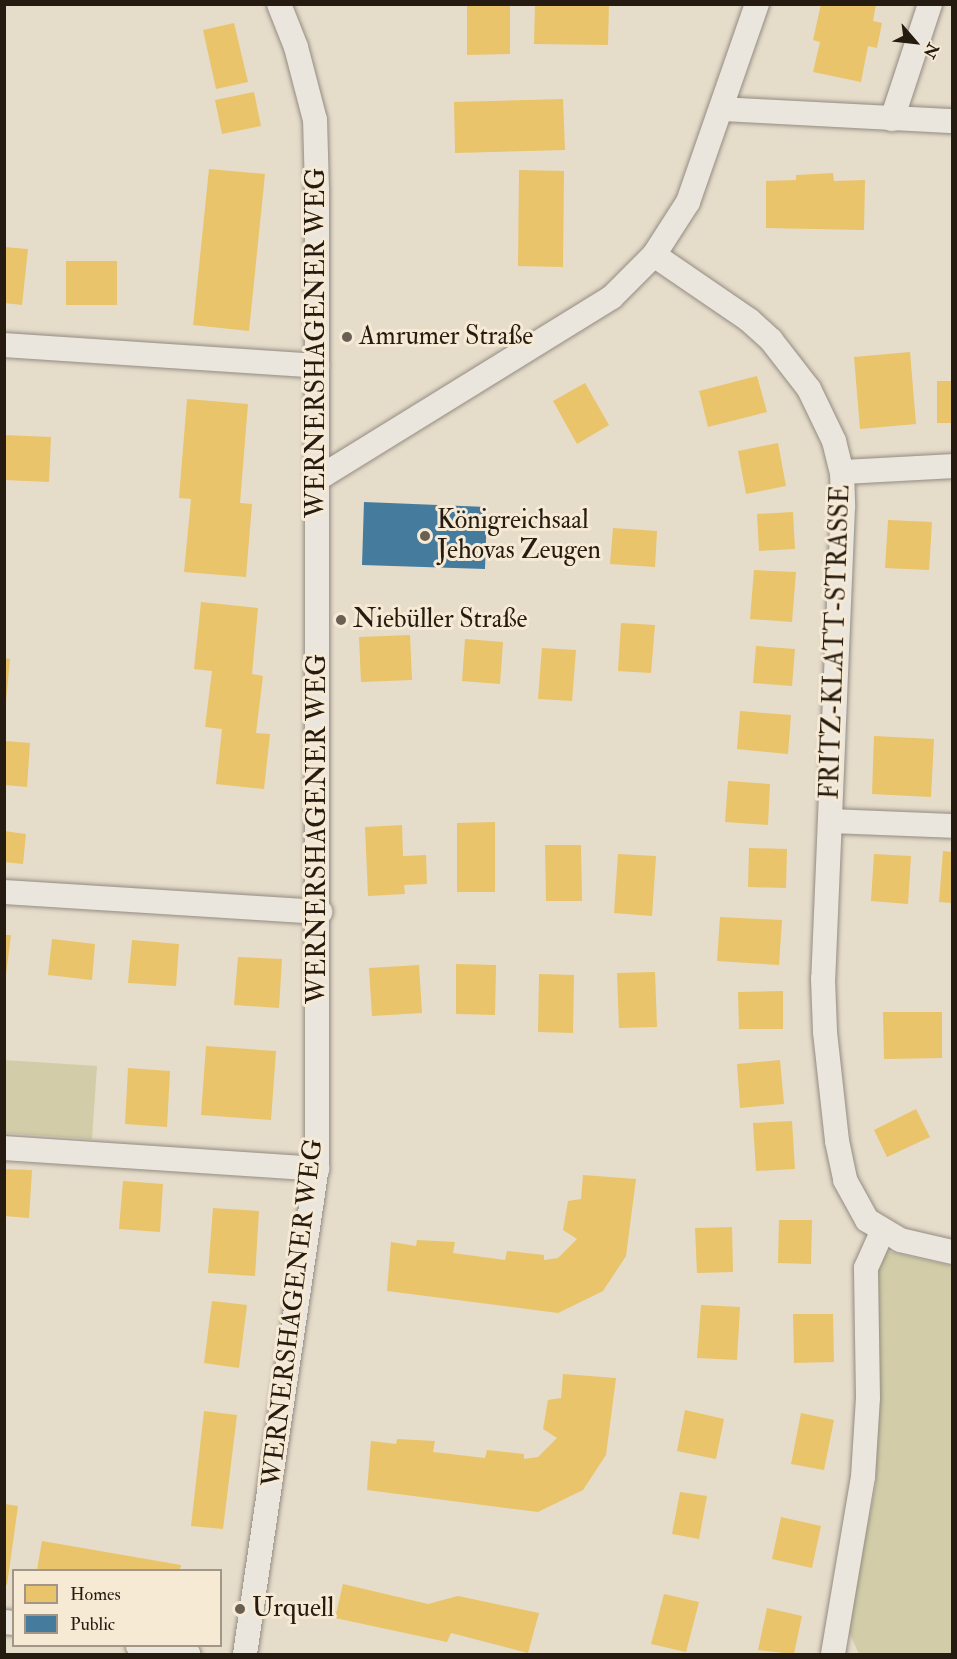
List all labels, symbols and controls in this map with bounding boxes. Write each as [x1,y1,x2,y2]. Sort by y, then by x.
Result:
north arrow [885,12,945,72]
text: N [919,39,943,61]
street label: WERNERSHAGENER WEG [301,168,333,518]
place label: Amrumer Straße [359,321,533,353]
marker: Amrumer Straße [340,330,354,344]
street label: FRITZ-KLATT-STRASSE [815,484,857,800]
place label: Königreichsaal Jehovas Zeugen [437,505,601,566]
marker: Königreichsaal Jehovas Zeugen [418,529,432,543]
place label: Niebüller Straße [353,604,527,636]
marker: Niebüller Straße [334,613,348,627]
street label: WERNERSHAGENER WEG [302,654,334,1004]
street label: WERNERSHAGENER WEG [256,1137,330,1489]
legend [12,1569,222,1647]
text: Homes [70,1583,121,1606]
place label: Urquell [252,1593,334,1625]
marker: Urquell [233,1602,247,1616]
text: Public [70,1613,115,1636]

